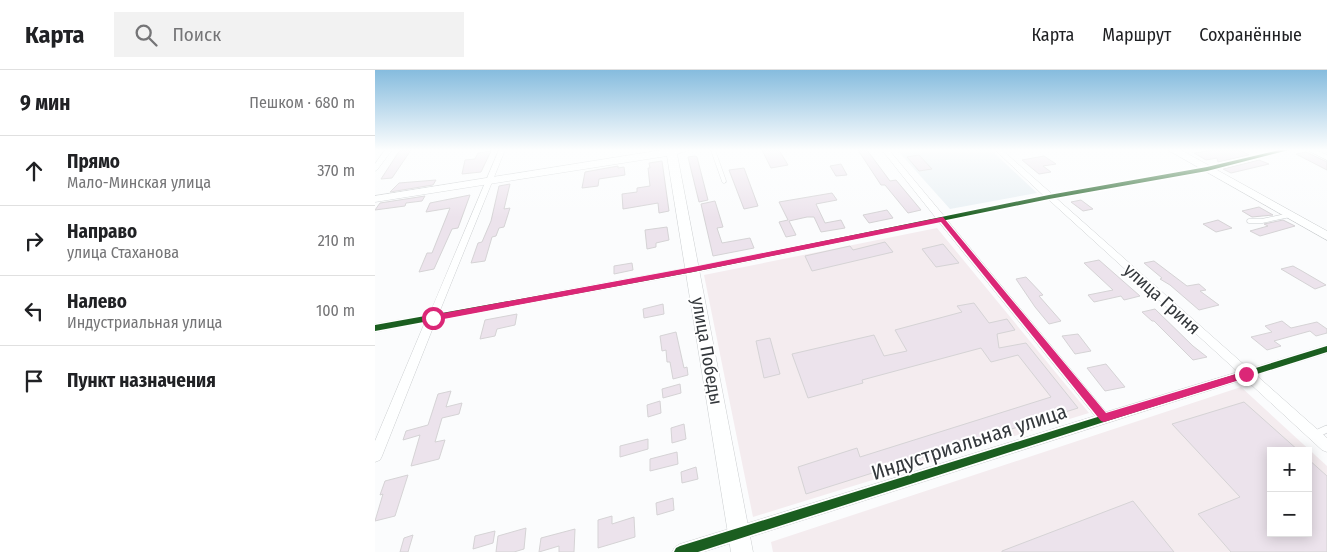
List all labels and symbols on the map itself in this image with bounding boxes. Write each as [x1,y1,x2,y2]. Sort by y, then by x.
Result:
street label: улица Гриня [1119,259,1205,339]
street label: улица Победы [687,296,727,406]
route start [422,307,445,330]
route end [1235,363,1258,386]
street label: Индустриальная улица [868,398,1070,486]

